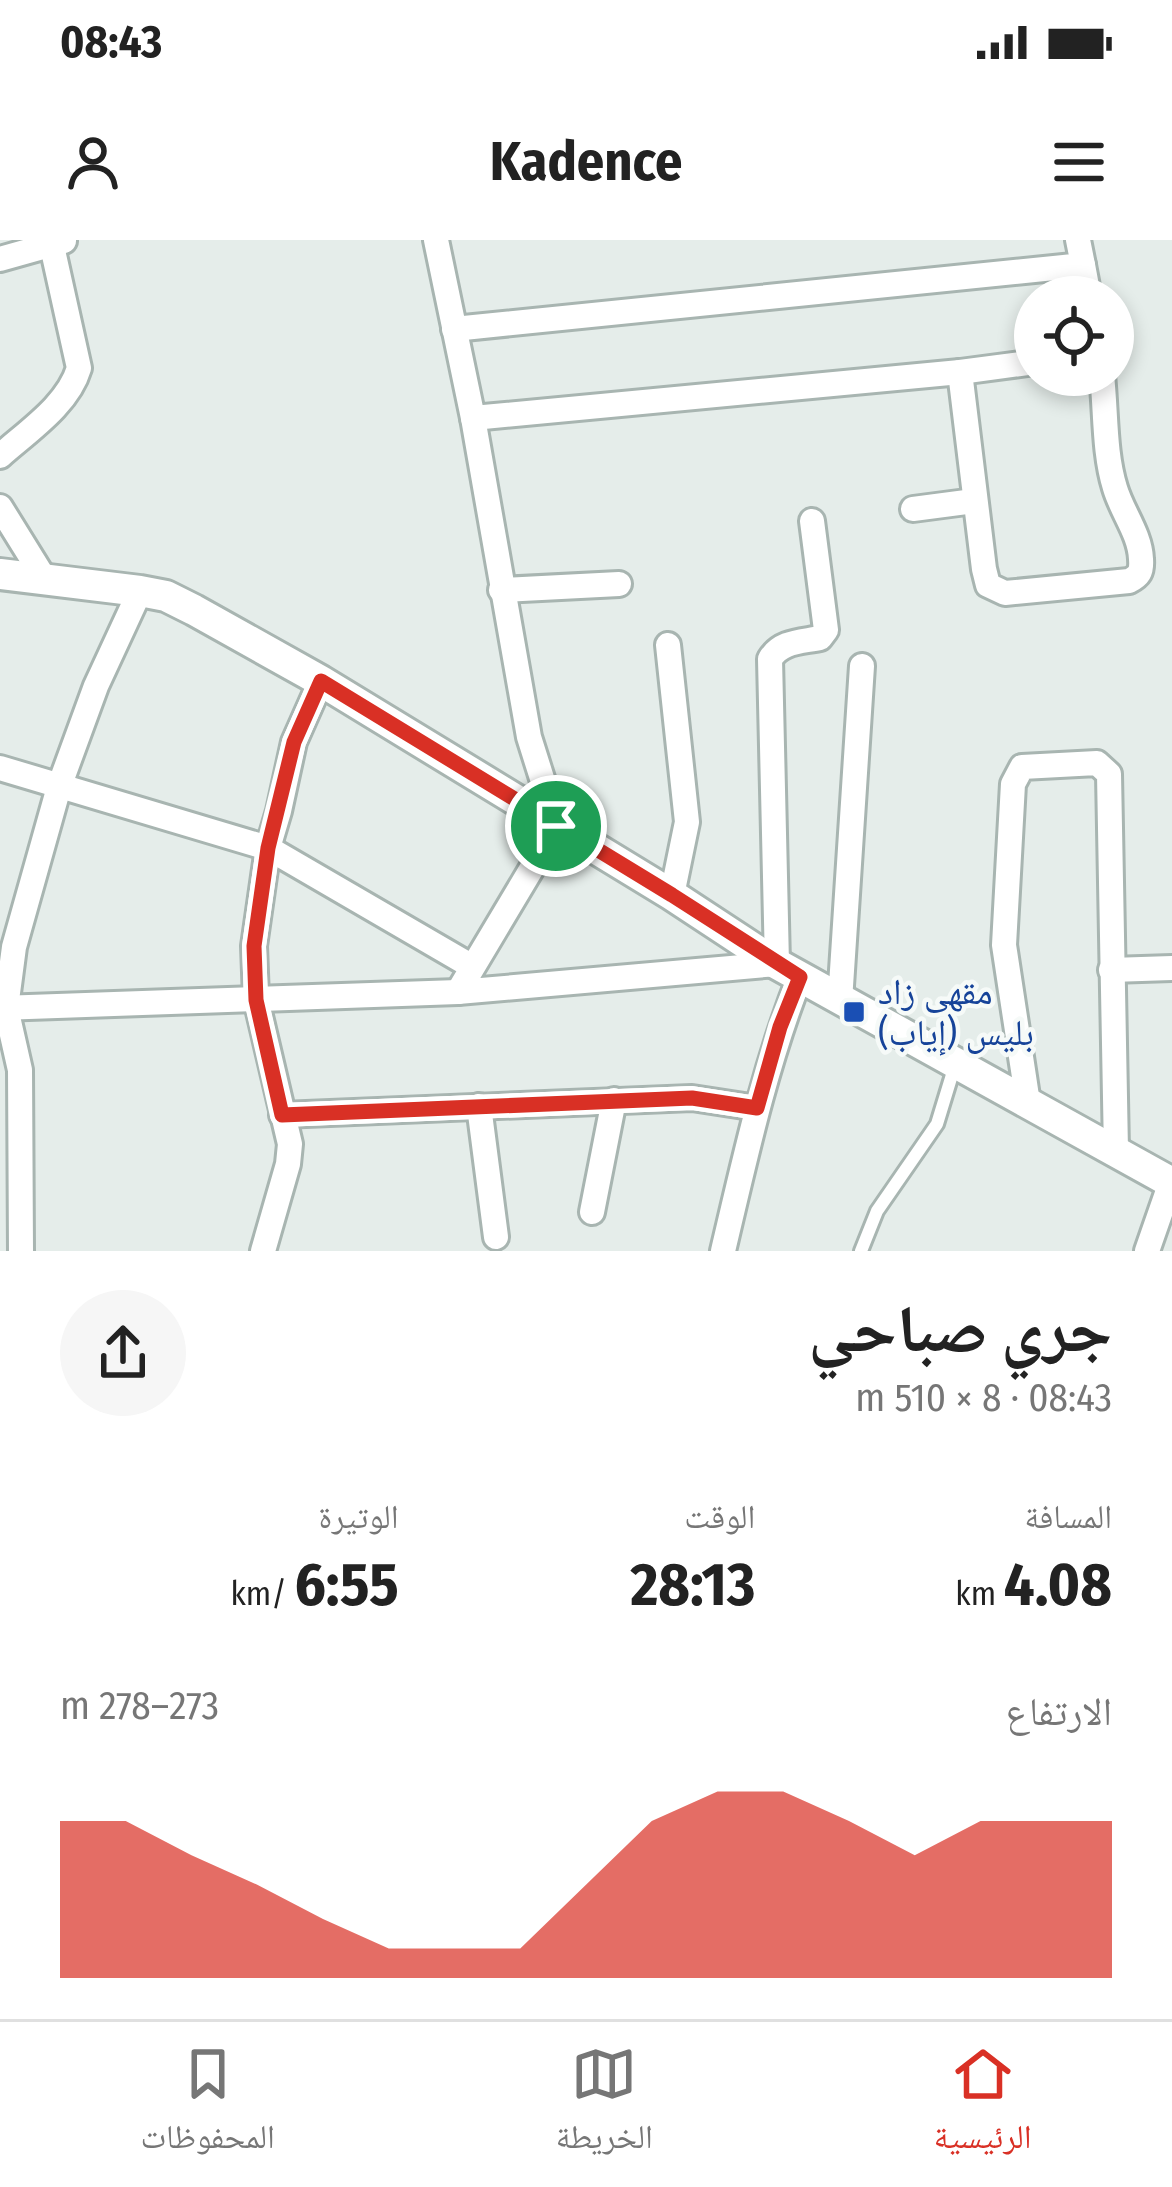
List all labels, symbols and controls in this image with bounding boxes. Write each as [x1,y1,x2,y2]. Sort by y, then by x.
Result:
text: 08:43 [60,15,162,69]
icon: person [60,129,126,195]
icon: menu [1046,129,1112,195]
text: Kadence [490,130,682,194]
map controls [1014,276,1134,396]
button: locate [1014,276,1134,396]
pin [505,775,607,877]
icon: arrive [523,793,589,859]
place label: مقهى زاد بليس (إياب) [878,970,1034,1056]
marker: مقهى زاد بليس (إياب) [841,999,867,1025]
button: share [60,1290,186,1416]
text: جري صباحي [808,1290,1112,1369]
text: 08:43 · 8 × 510 m [855,1375,1112,1421]
text: الوتيرة [318,1497,399,1537]
text: الوقت [684,1497,755,1537]
text: المسافة [1025,1497,1112,1537]
text: 6:55 [294,1549,399,1621]
text: 28:13 [630,1549,755,1621]
text: 4.08 [1004,1549,1112,1621]
text: /km [230,1574,294,1614]
text: km [955,1574,1004,1614]
text: 273–278 m [60,1683,219,1729]
text: الارتفاع [1006,1689,1112,1735]
tab: المحفوظات [140,2041,275,2169]
tab: الخريطة [556,2041,653,2169]
tab: الرئيسية [934,2041,1032,2169]

